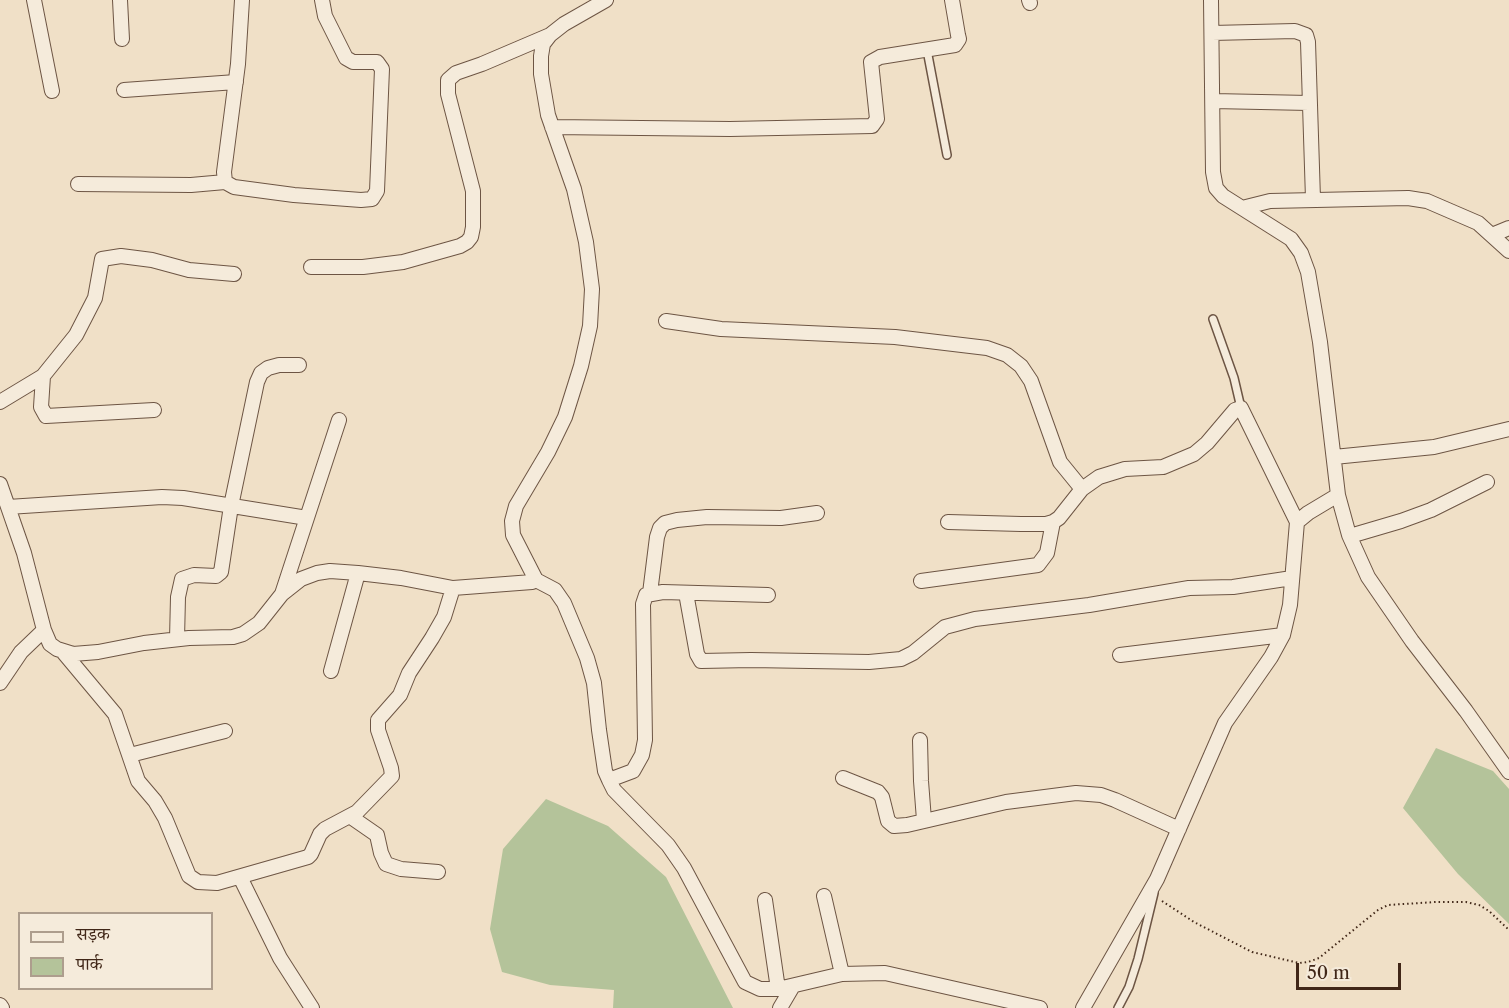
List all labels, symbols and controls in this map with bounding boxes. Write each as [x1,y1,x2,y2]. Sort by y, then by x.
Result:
legend [18,912,213,990]
text: सड़क [76,923,110,945]
scale bar [1299,951,1404,989]
text: पार्क [76,953,103,975]
text: 50 m [1307,962,1350,984]

